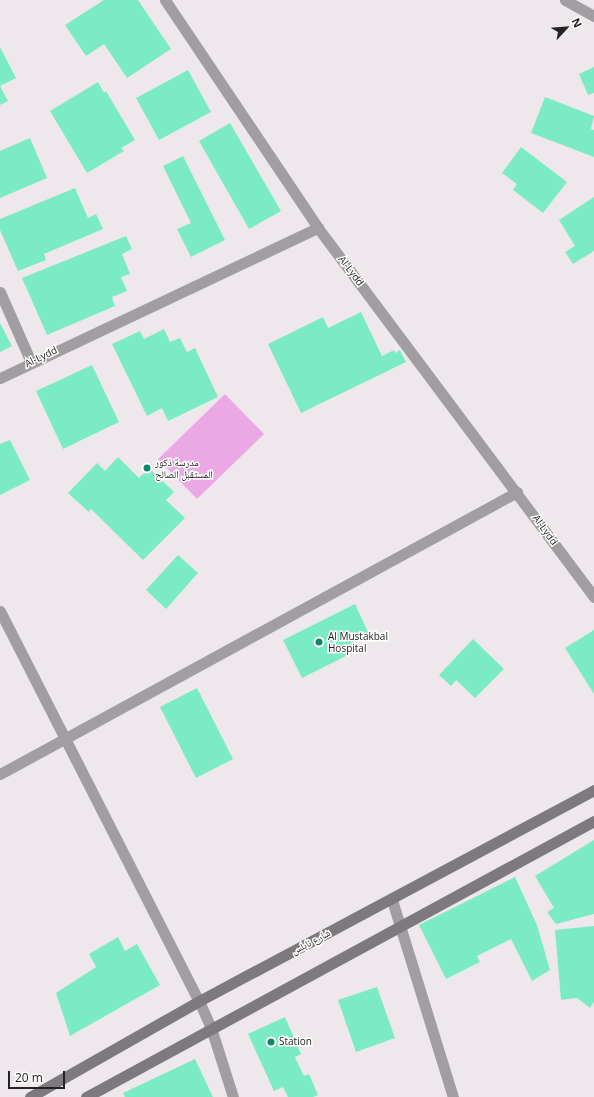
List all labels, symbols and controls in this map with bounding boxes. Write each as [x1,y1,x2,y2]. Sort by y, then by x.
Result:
north arrow [546,8,586,48]
text: N [569,15,586,30]
street label: Al-Lydd [336,254,366,288]
street label: Al-Lydd [23,344,59,370]
place label: مدرسة ذكور المستقبل الصالح [155,456,213,480]
marker: مدرسة ذكور المستقبل الصالح [142,463,152,473]
street label: Al-Lydd [530,513,560,547]
place label: Al Mustakbal Hospital [328,630,388,654]
marker: Al Mustakbal Hospital [313,636,325,648]
street label: شارع نابلس [290,927,332,957]
place label: Station [279,1036,312,1048]
marker: Station [266,1037,276,1047]
scale bar [10,1063,67,1089]
text: 20 m [15,1069,43,1086]

